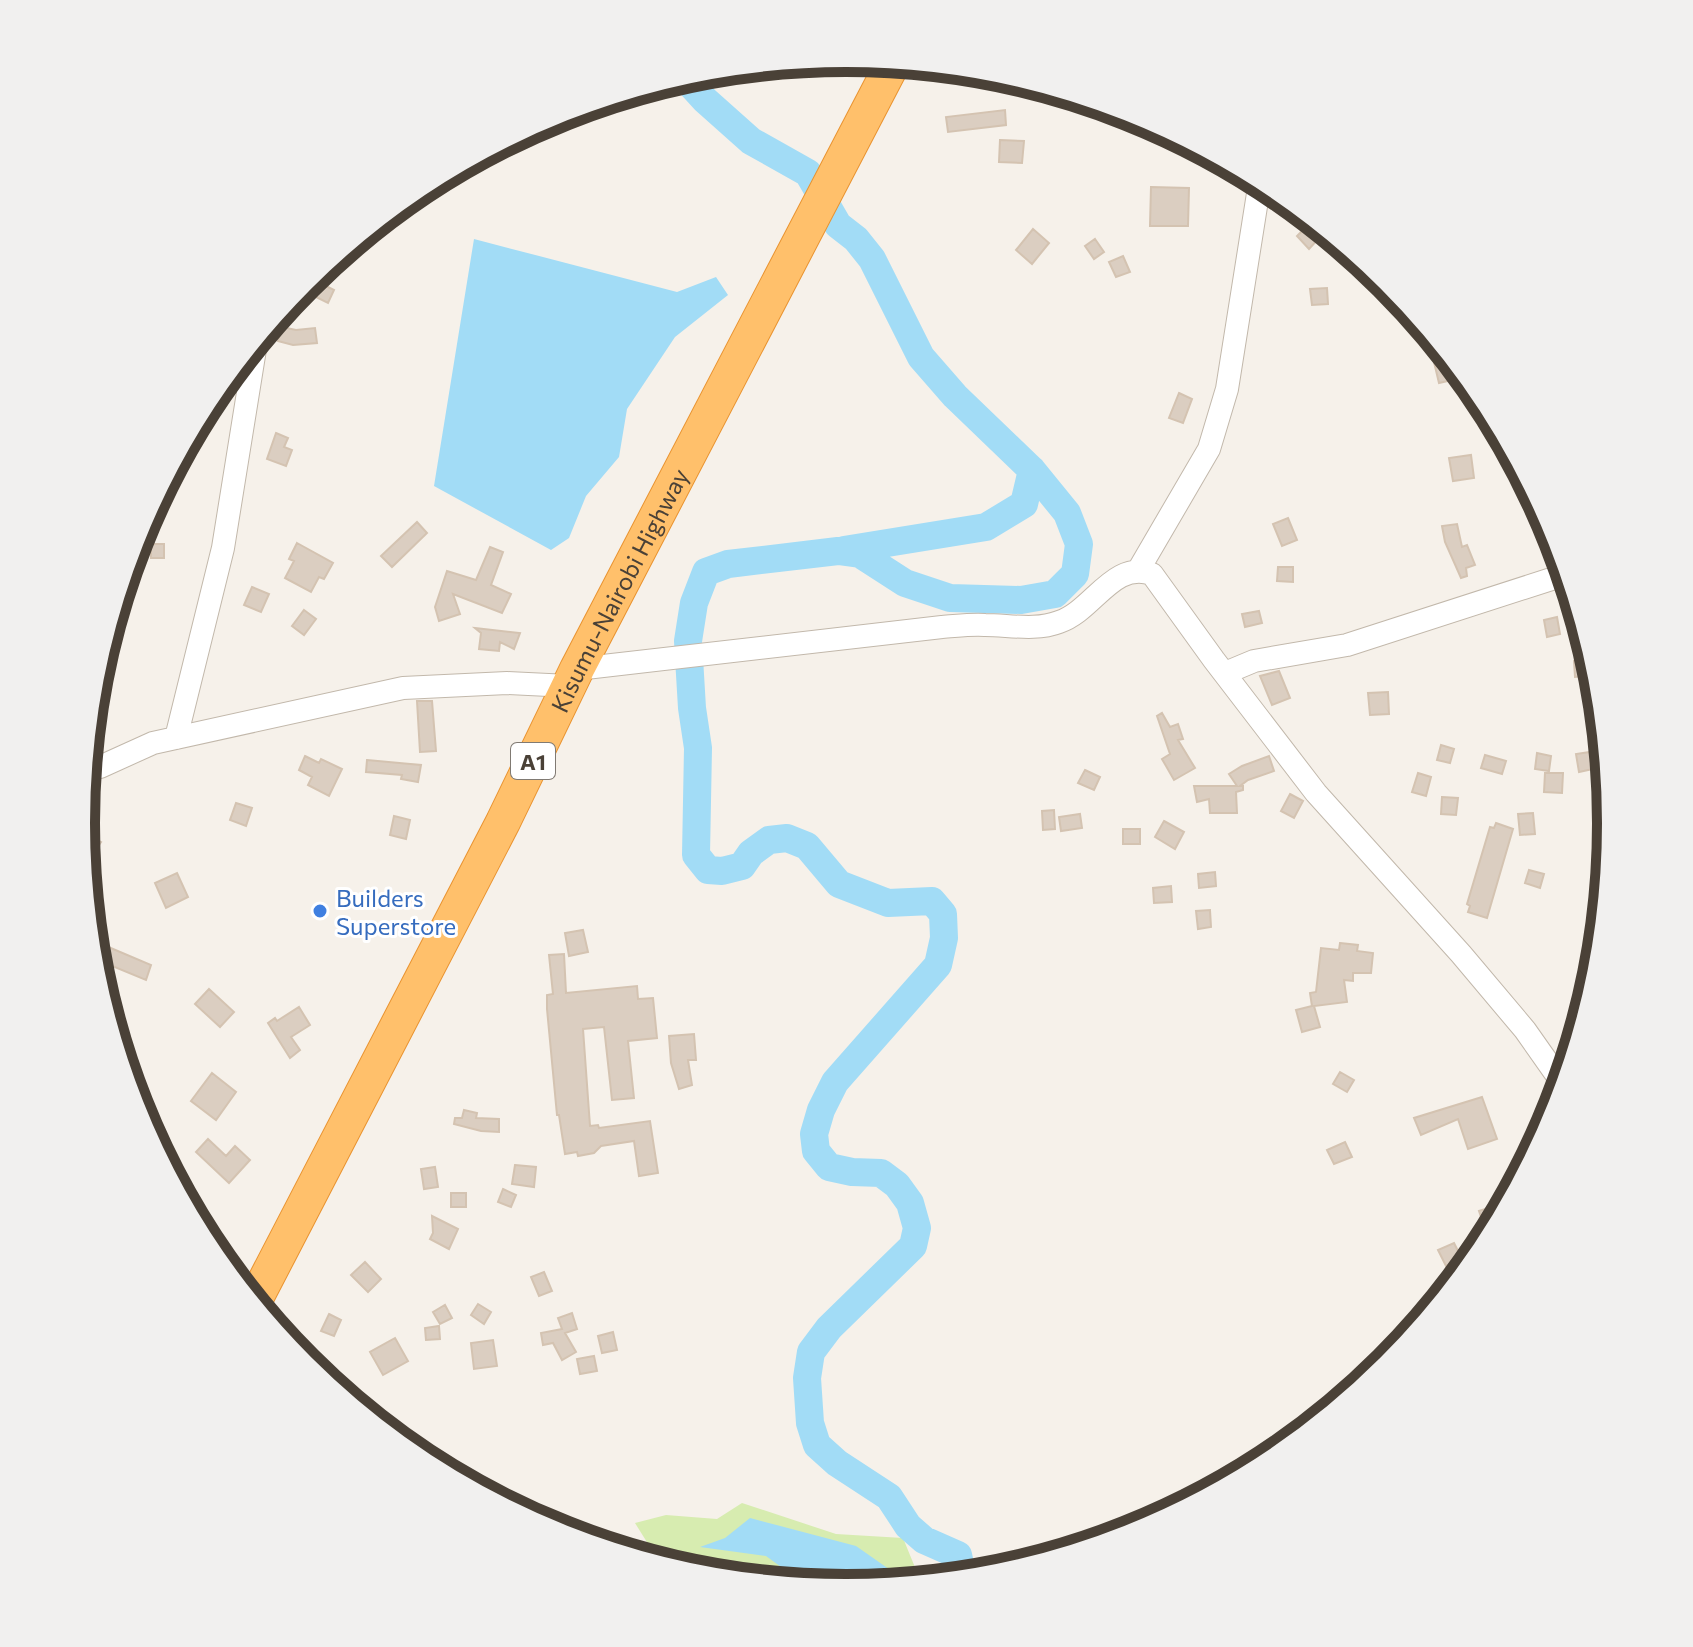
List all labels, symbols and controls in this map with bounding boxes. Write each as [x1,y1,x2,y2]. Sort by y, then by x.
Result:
street label: Kisumu-Nairobi Highway [544,463,694,717]
road number: A1 [511,743,555,779]
place label: Builders Superstore [336,883,456,940]
marker: Builders Superstore [311,902,329,920]

